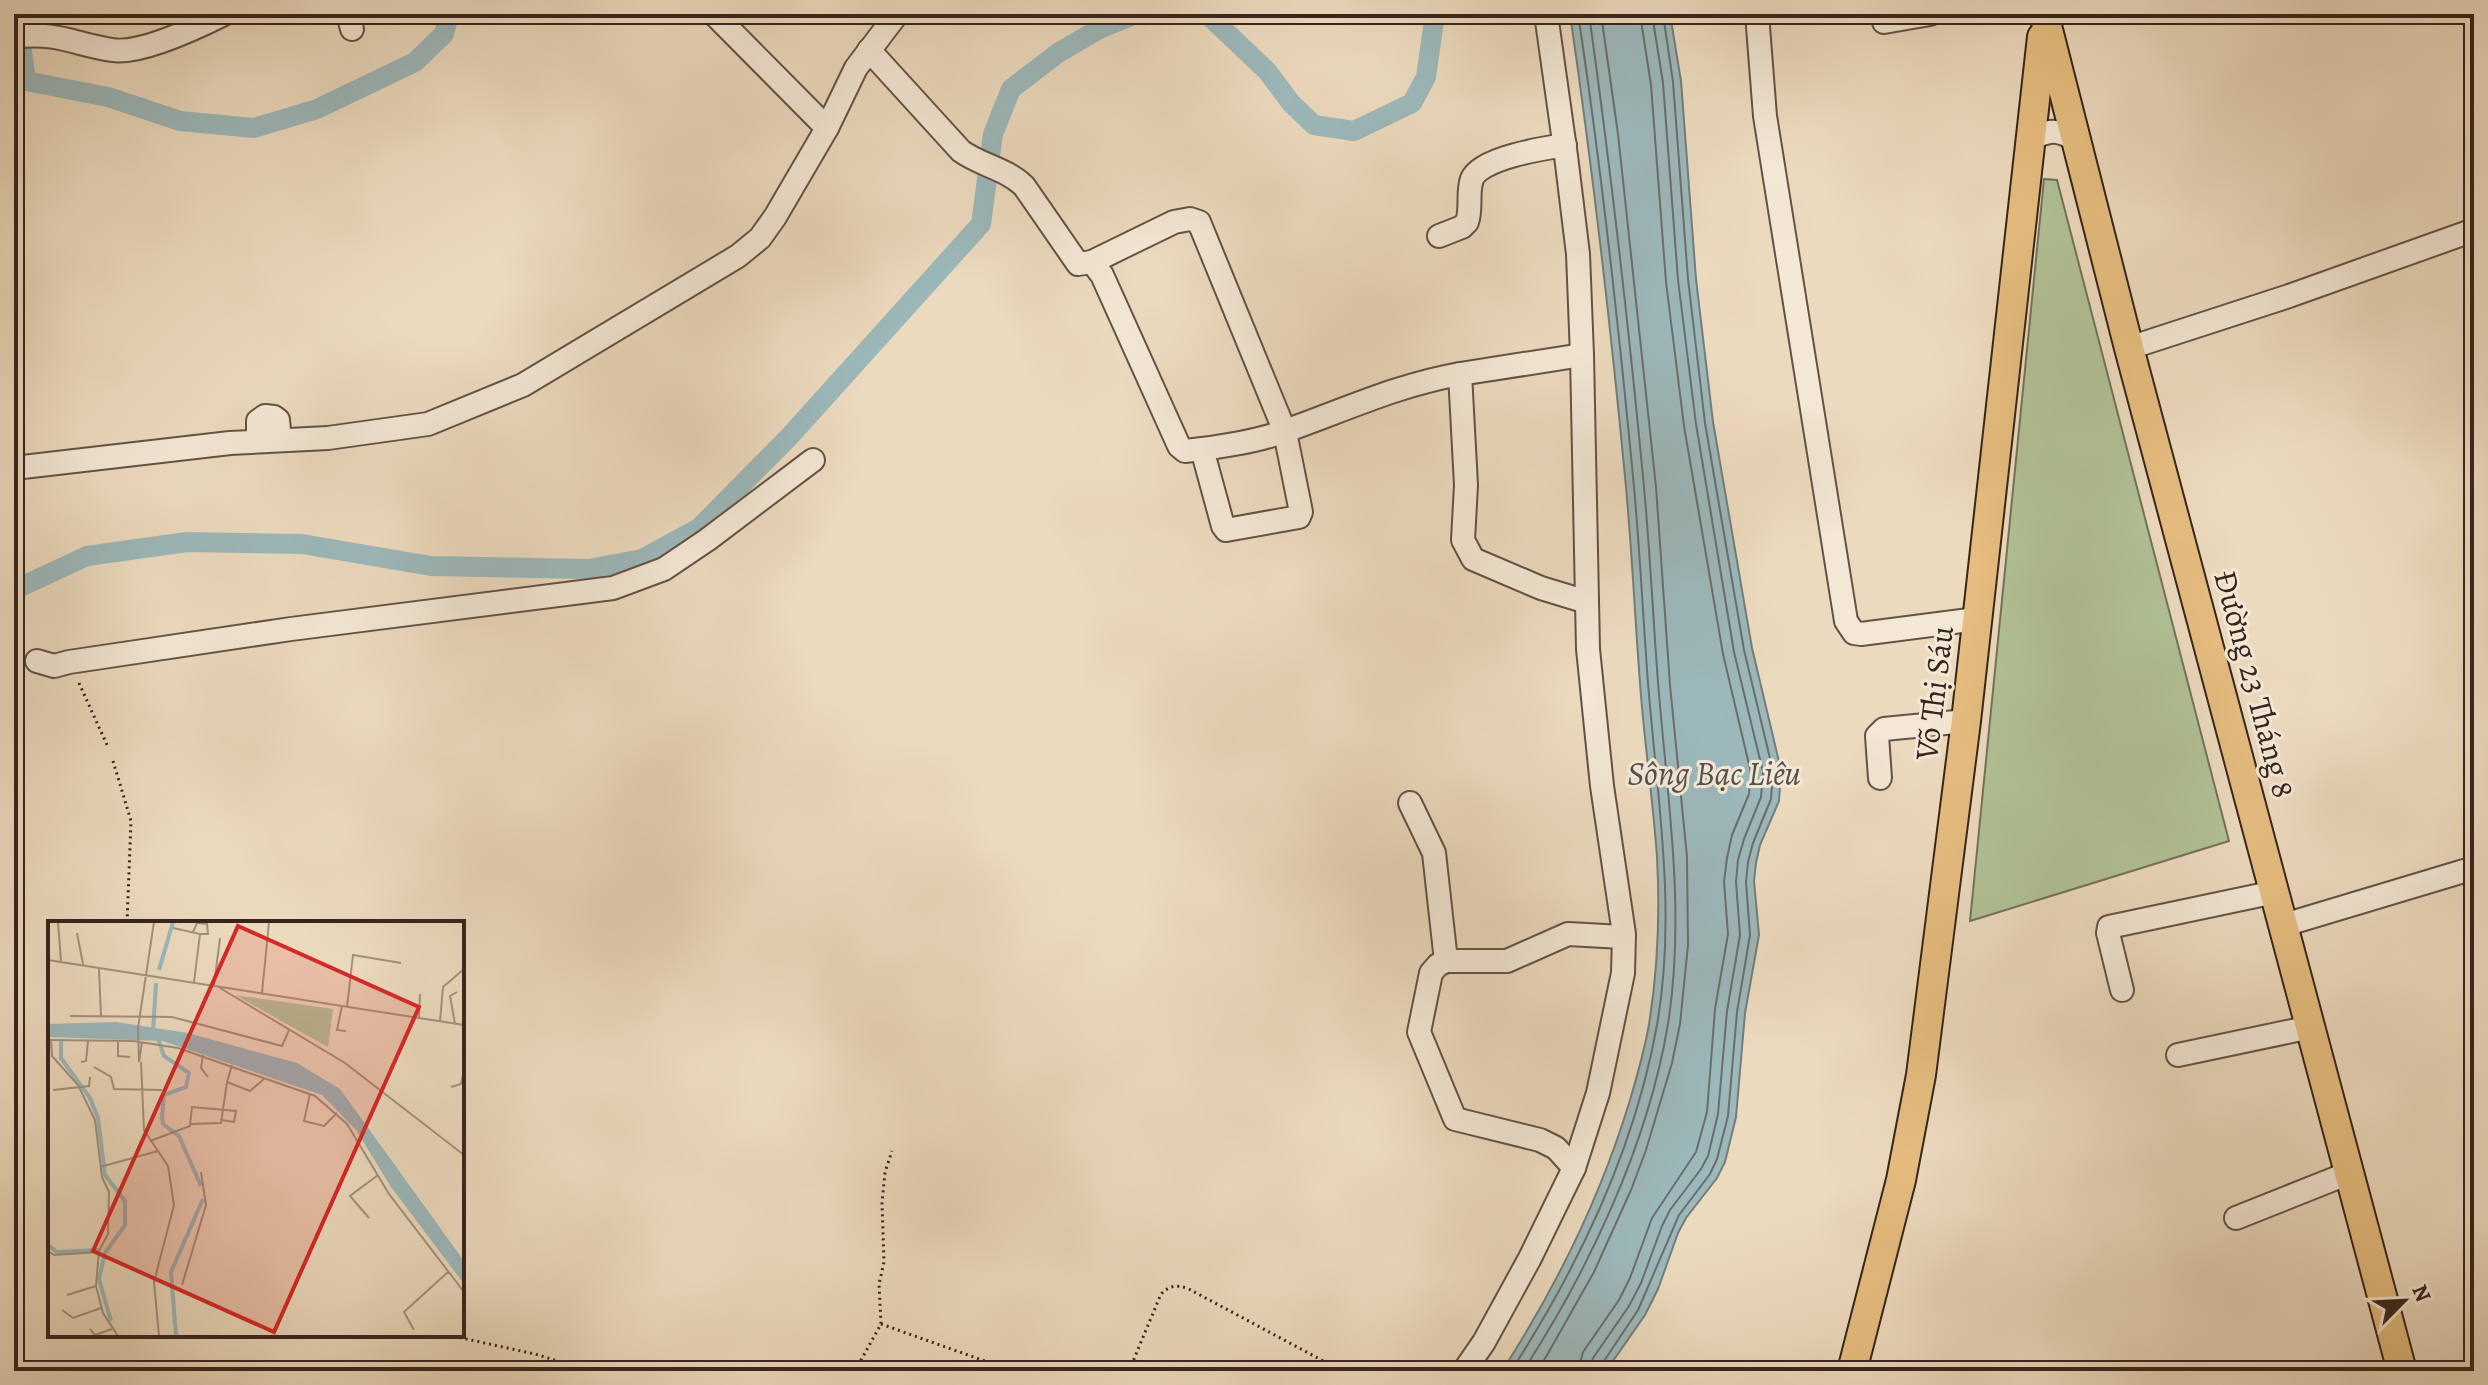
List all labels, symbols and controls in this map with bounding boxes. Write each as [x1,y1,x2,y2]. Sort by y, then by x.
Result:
street label: Đường 23 Tháng 8 [2203,565,2307,803]
street label: Võ Thị Sáu [1904,623,1964,764]
water label: Sông Bạc Liêu [1627,750,1801,797]
inset map [48,921,464,1337]
north arrow [2364,1261,2444,1341]
text: N [2404,1280,2438,1307]

